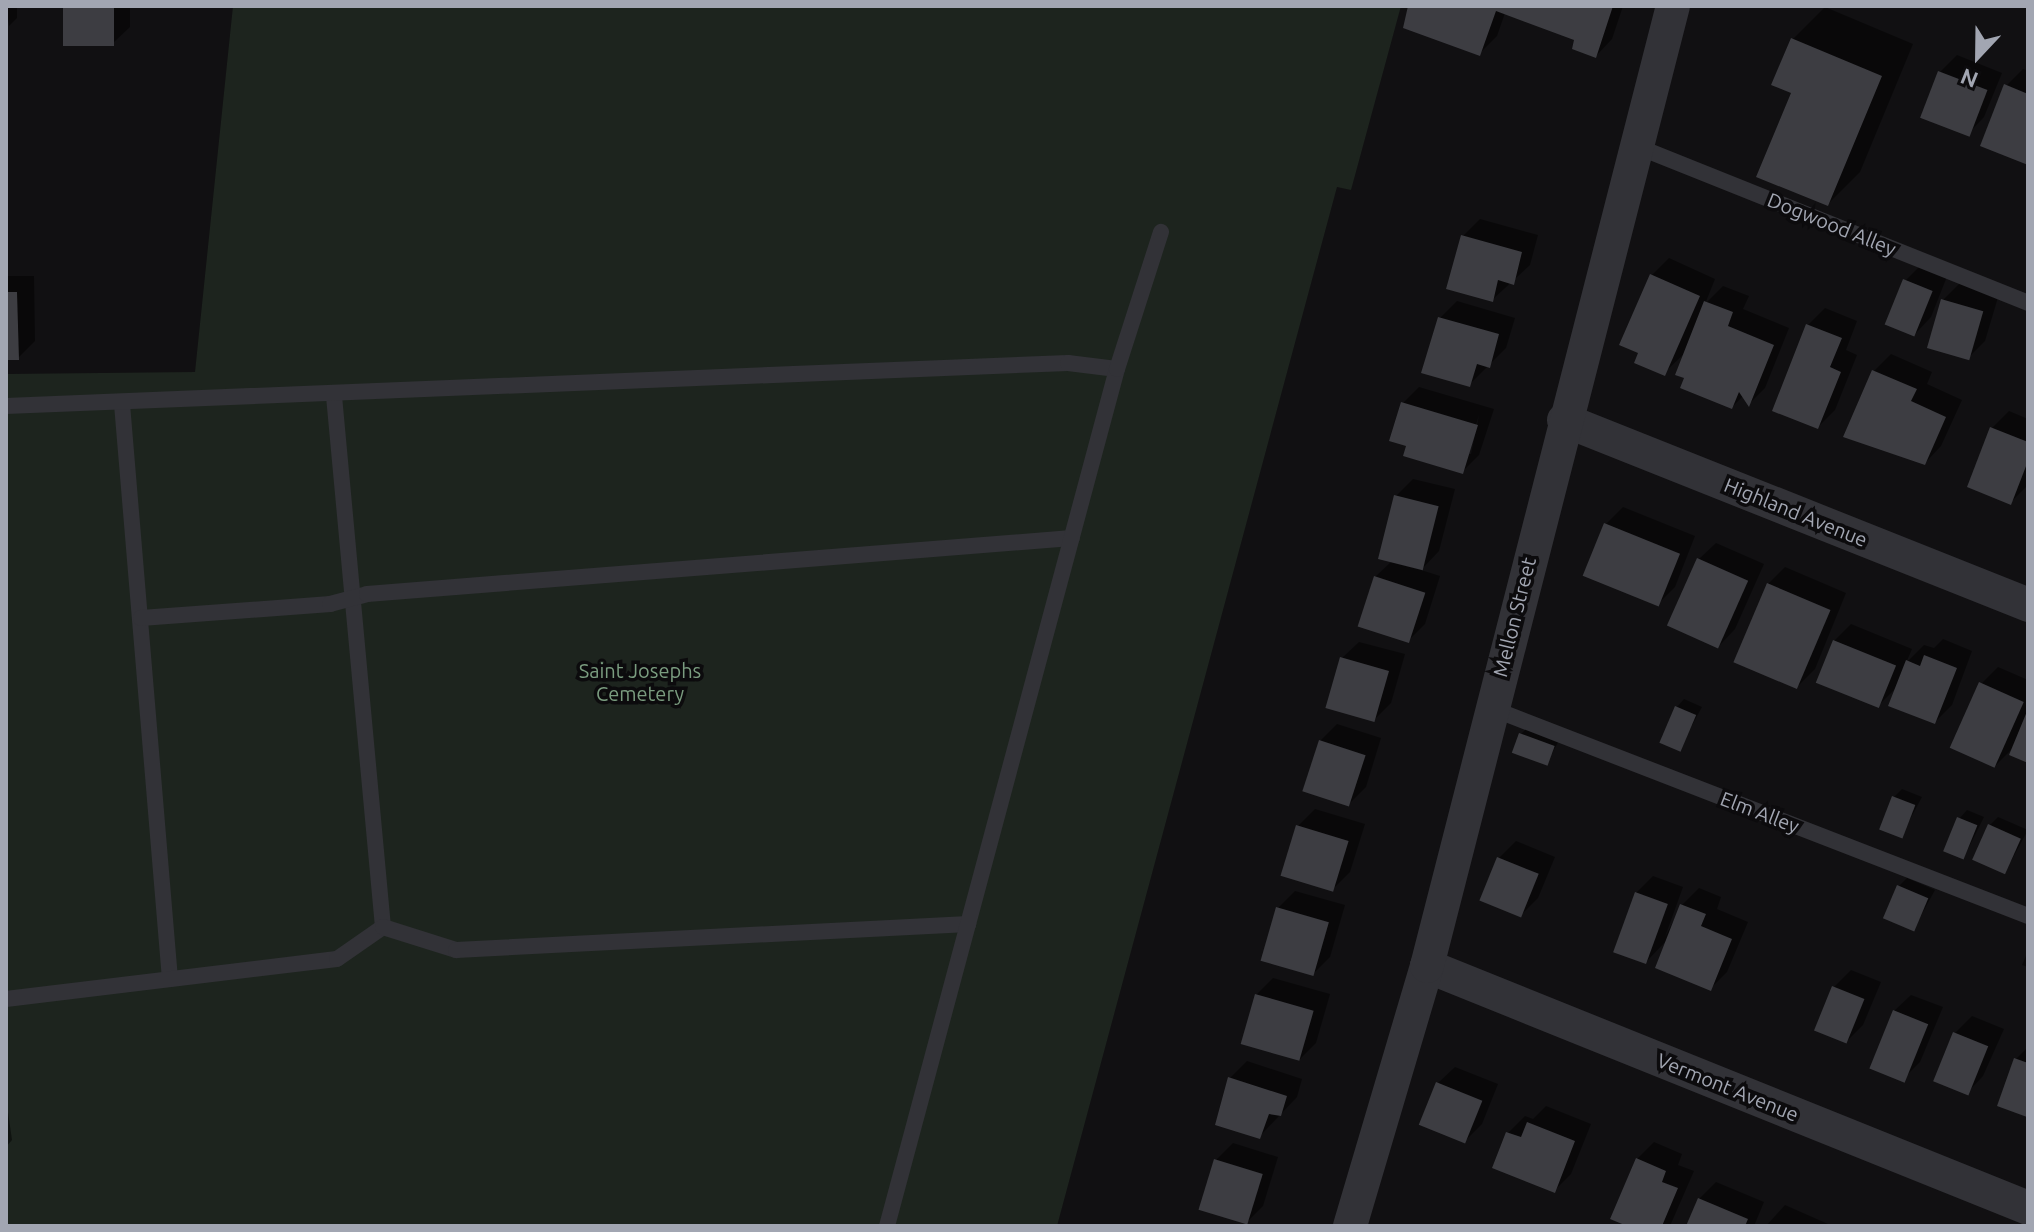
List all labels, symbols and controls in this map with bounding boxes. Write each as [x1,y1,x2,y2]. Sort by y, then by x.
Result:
north arrow [1938,16,2018,96]
text: N [1957,64,1981,93]
street label: Dogwood Alley [1764,187,1900,261]
street label: Highland Avenue [1721,472,1871,552]
street label: Mellon Street [1488,555,1540,679]
park label: Saint Josephs Cemetery [579,659,701,706]
street label: Elm Alley [1717,786,1803,838]
street label: Vermont Avenue [1654,1048,1802,1126]

